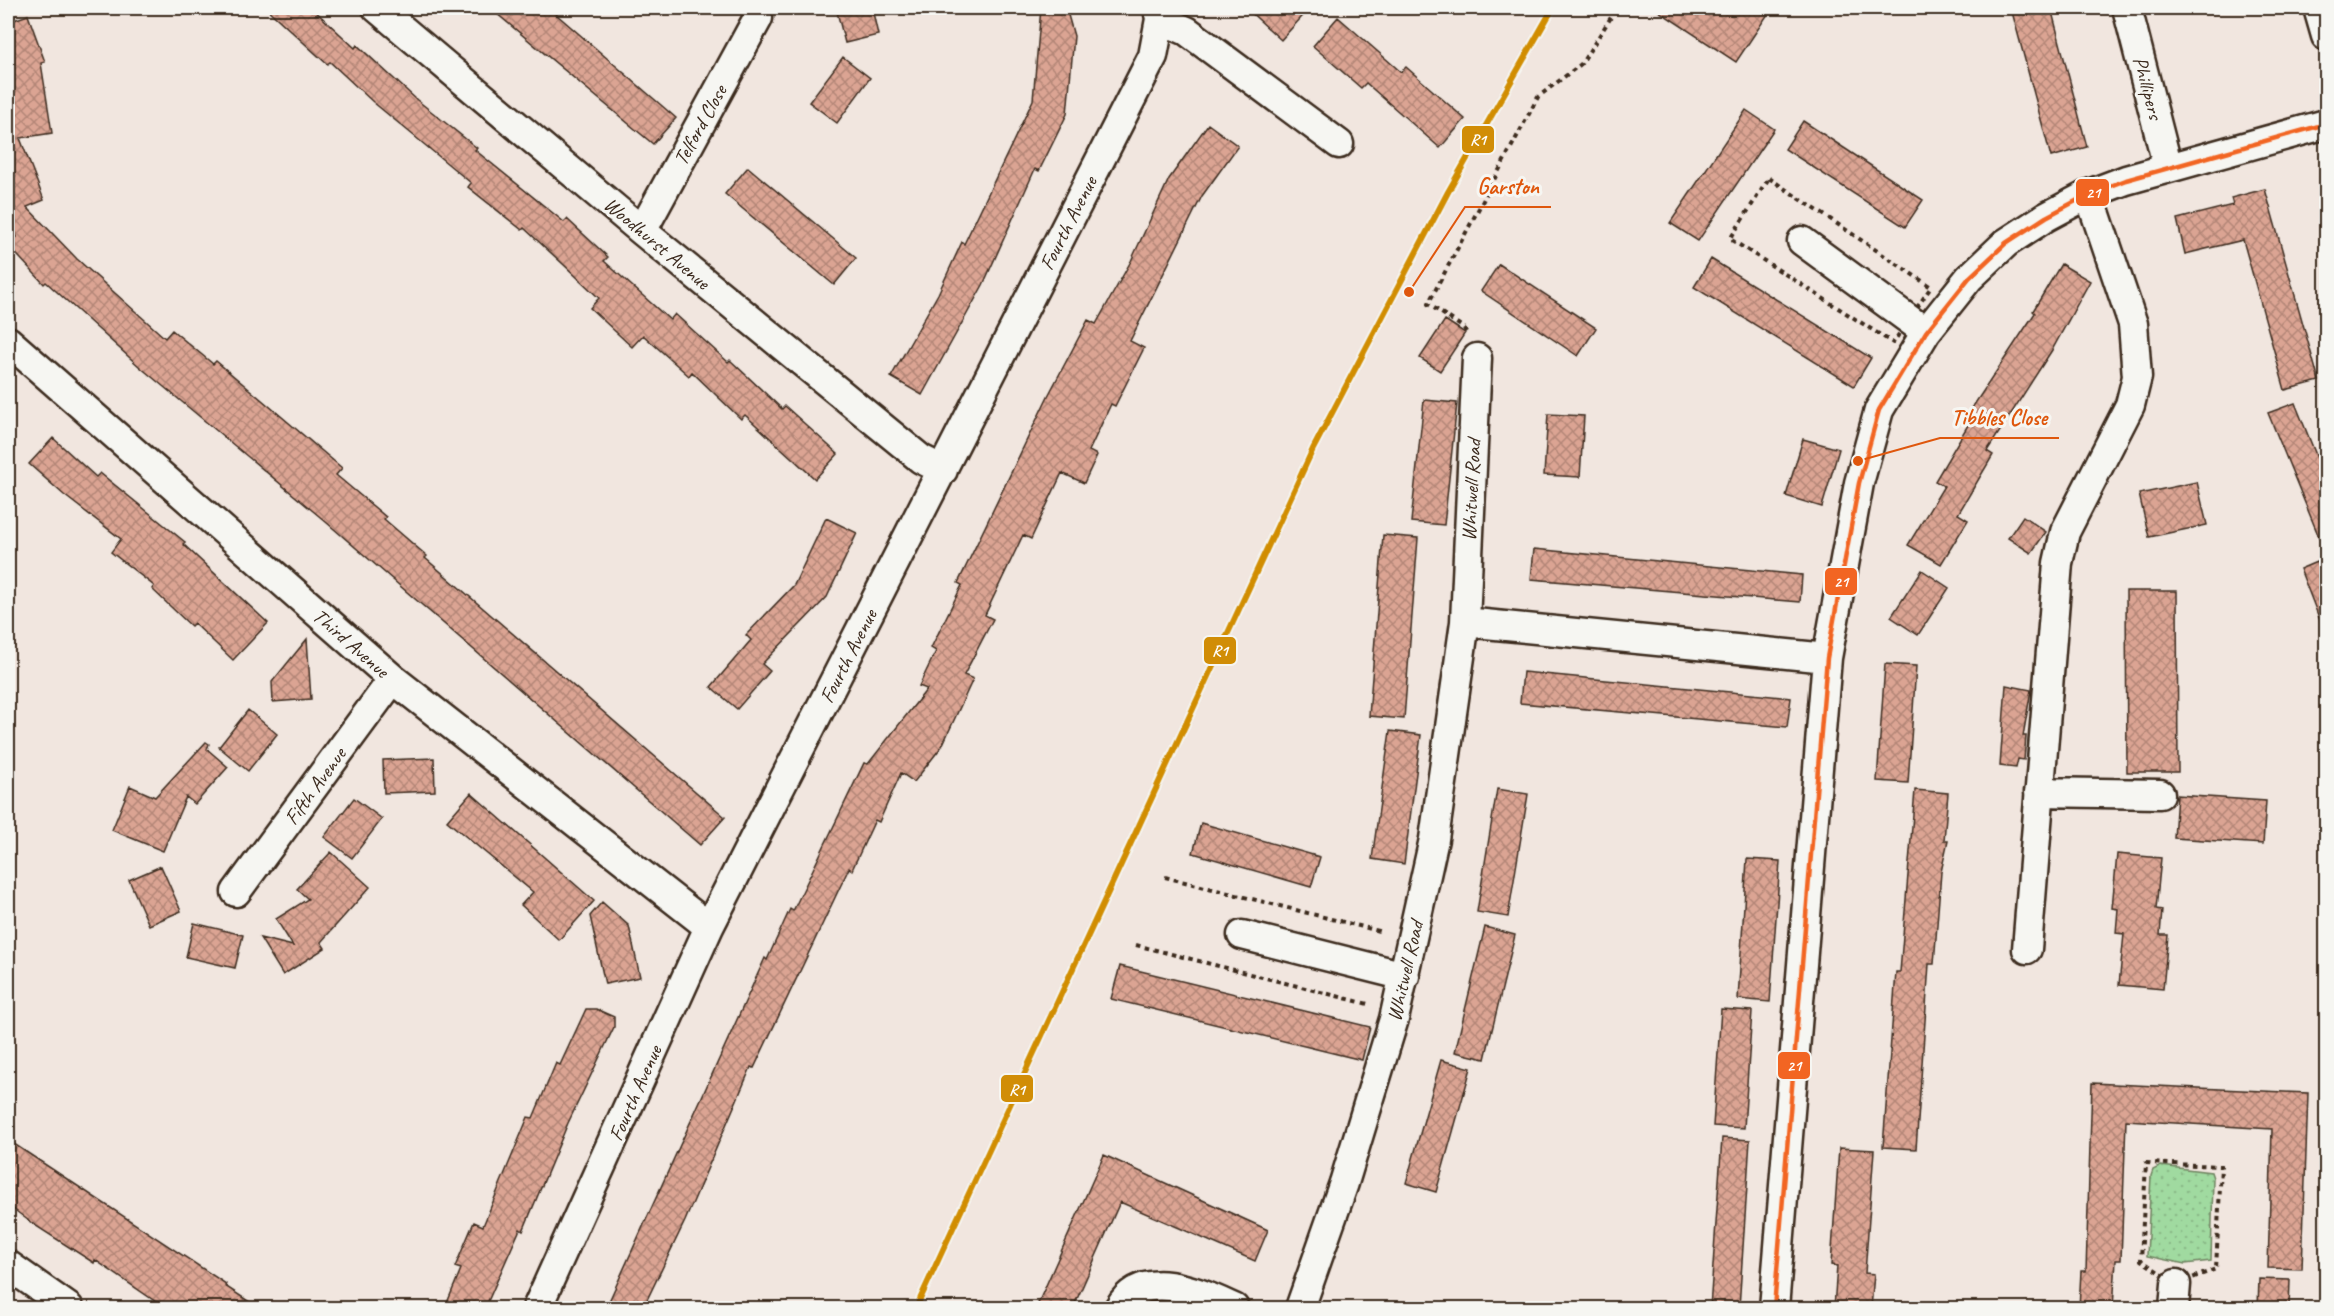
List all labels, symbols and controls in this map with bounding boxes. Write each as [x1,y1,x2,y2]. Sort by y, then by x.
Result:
street label: Phillipers [2127,54,2169,124]
street label: Telford Close [667,78,734,170]
line badge: R1 [1461,125,1495,154]
text: R1 [1470,130,1488,150]
callout: Garston [1465,167,1551,207]
street label: Fourth Avenue [1033,171,1103,274]
text: Garston [1477,173,1540,201]
line badge: 21 [2075,178,2110,207]
text: 21 [2086,183,2102,203]
street label: Woodhurst Avenue [599,191,716,296]
callout: Tibbles Close [1940,398,2059,438]
text: Tibbles Close [1951,404,2049,432]
street label: Whitwell Road [1455,436,1487,542]
line badge: 21 [1824,567,1858,596]
text: 21 [1834,572,1850,592]
street label: Third Avenue [307,603,396,685]
street label: Fourth Avenue [813,604,883,707]
line badge: R1 [1203,636,1237,665]
text: R1 [1212,641,1230,661]
street label: Fifth Avenue [278,741,353,830]
street label: Whitwell Road [1381,916,1430,1024]
street label: Fourth Avenue [602,1040,668,1145]
line badge: 21 [1777,1051,1811,1080]
text: 21 [1787,1056,1803,1076]
line badge: R1 [1000,1074,1034,1103]
text: R1 [1009,1080,1027,1100]

